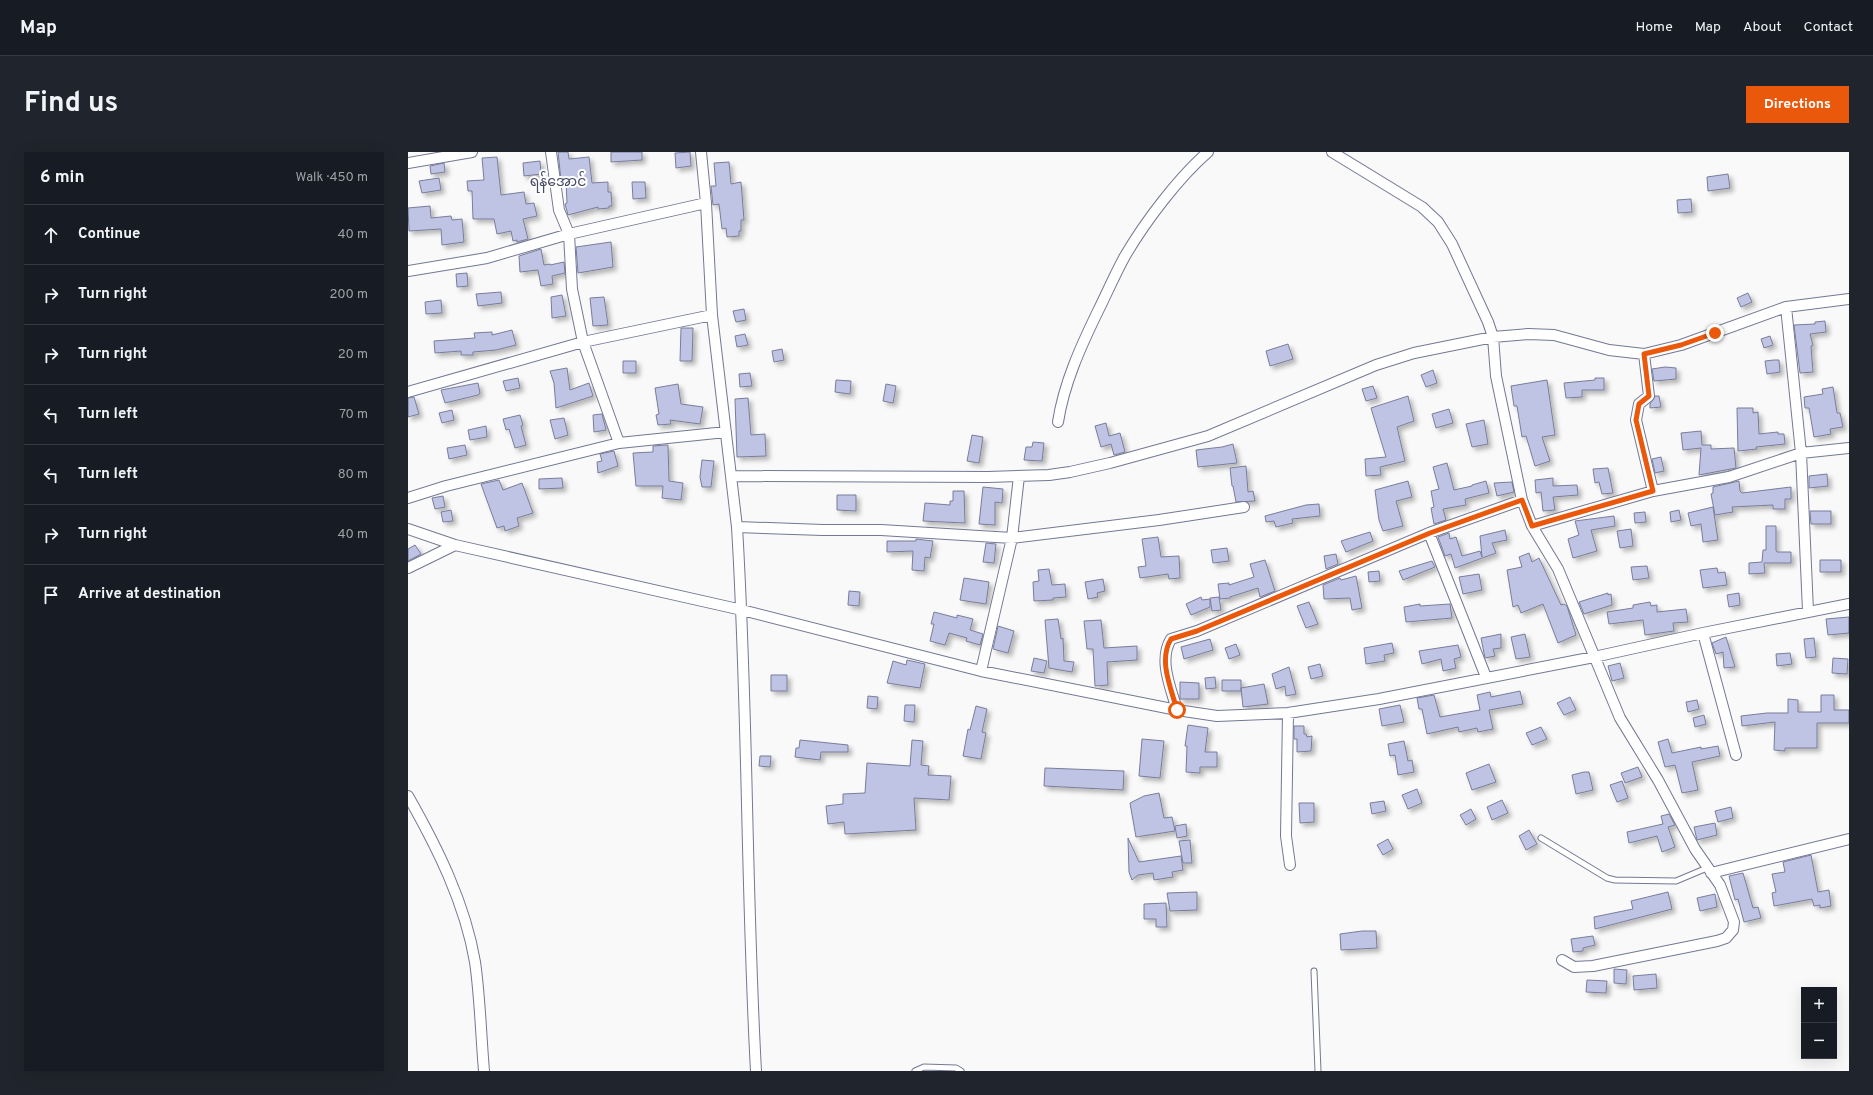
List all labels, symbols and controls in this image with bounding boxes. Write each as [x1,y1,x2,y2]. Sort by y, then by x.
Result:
text: Map [20,16,57,40]
text: Home [1636,19,1673,36]
text: Map [1695,19,1721,36]
text: About [1743,19,1782,36]
text: Contact [1804,19,1853,36]
text: Find us [24,86,118,122]
button: Directions [1746,86,1849,123]
text: 6 min [40,167,84,189]
text: Walk · 450 m [296,170,368,186]
district label: ရန်အောင် [530,171,586,193]
icon: ahead [40,224,62,246]
text: Continue [78,225,140,244]
text: 40 m [338,227,368,243]
icon: right [40,284,62,306]
text: Turn right [78,285,147,304]
text: 200 m [329,287,368,303]
route end [1706,324,1724,342]
icon: right [40,344,62,366]
text: Turn right [78,345,147,364]
text: 20 m [338,347,368,363]
icon: left [40,404,62,426]
text: Turn left [78,405,138,424]
text: 70 m [339,407,368,423]
icon: left [40,464,62,486]
text: Turn left [78,465,138,484]
text: 80 m [338,467,368,483]
icon: right [40,524,62,546]
text: Turn right [78,525,147,544]
text: 40 m [338,527,368,543]
icon: arrive [40,584,62,606]
text: Arrive at destination [78,585,221,604]
route start [1168,701,1186,719]
map controls [1801,987,1837,1059]
button: + [1801,987,1837,1023]
button: − [1801,1023,1837,1059]

